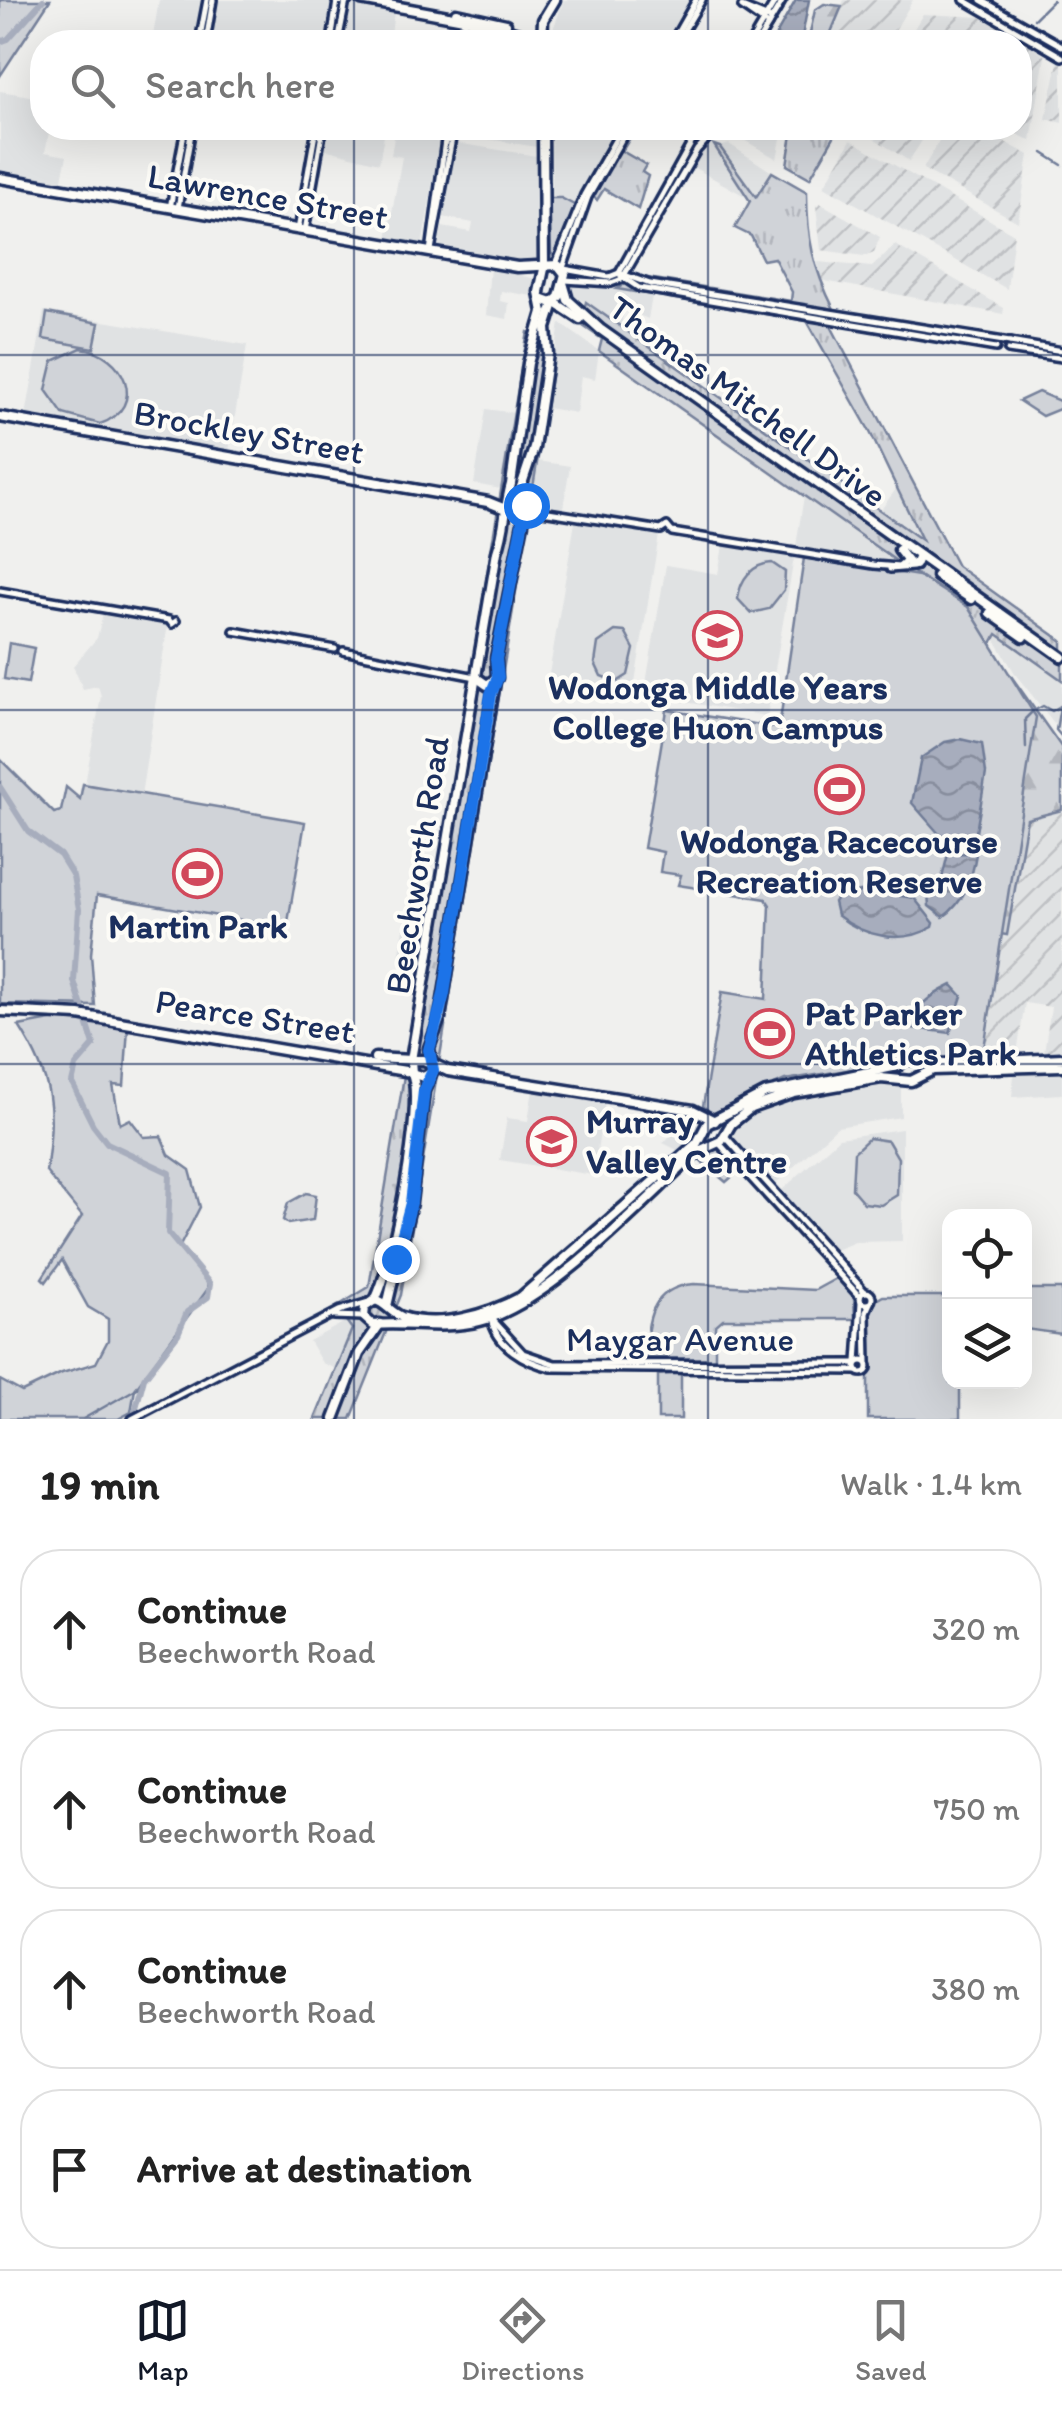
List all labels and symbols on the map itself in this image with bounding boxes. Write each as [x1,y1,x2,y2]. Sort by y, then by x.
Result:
street label: Lawrence Street [144,154,392,238]
street label: Thomas Mitchell Drive [601,286,895,516]
street label: Brockley Street [131,391,367,473]
route start [504,483,550,529]
school or university icon: Wodonga Middle Years College Huon Campus [692,609,744,661]
place label: Wodonga Middle Years College Huon Campus [548,666,888,748]
street label: Beechworth Road [376,733,458,997]
sports icon: Wodonga Racecourse Recreation Reserve [813,763,865,815]
place label: Wodonga Racecourse Recreation Reserve [680,820,998,902]
sports icon: Martin Park [172,848,224,900]
place label: Martin Park [108,905,288,947]
street label: Pearce Street [153,980,357,1052]
place label: Pat Parker Athletics Park [805,992,1017,1074]
sports icon: Pat Parker Athletics Park [744,1007,796,1059]
place label: Murray Valley Centre [586,1100,787,1182]
school or university icon: Murray Valley Centre [525,1115,577,1167]
route end [374,1237,420,1283]
street label: Maygar Avenue [566,1318,794,1360]

